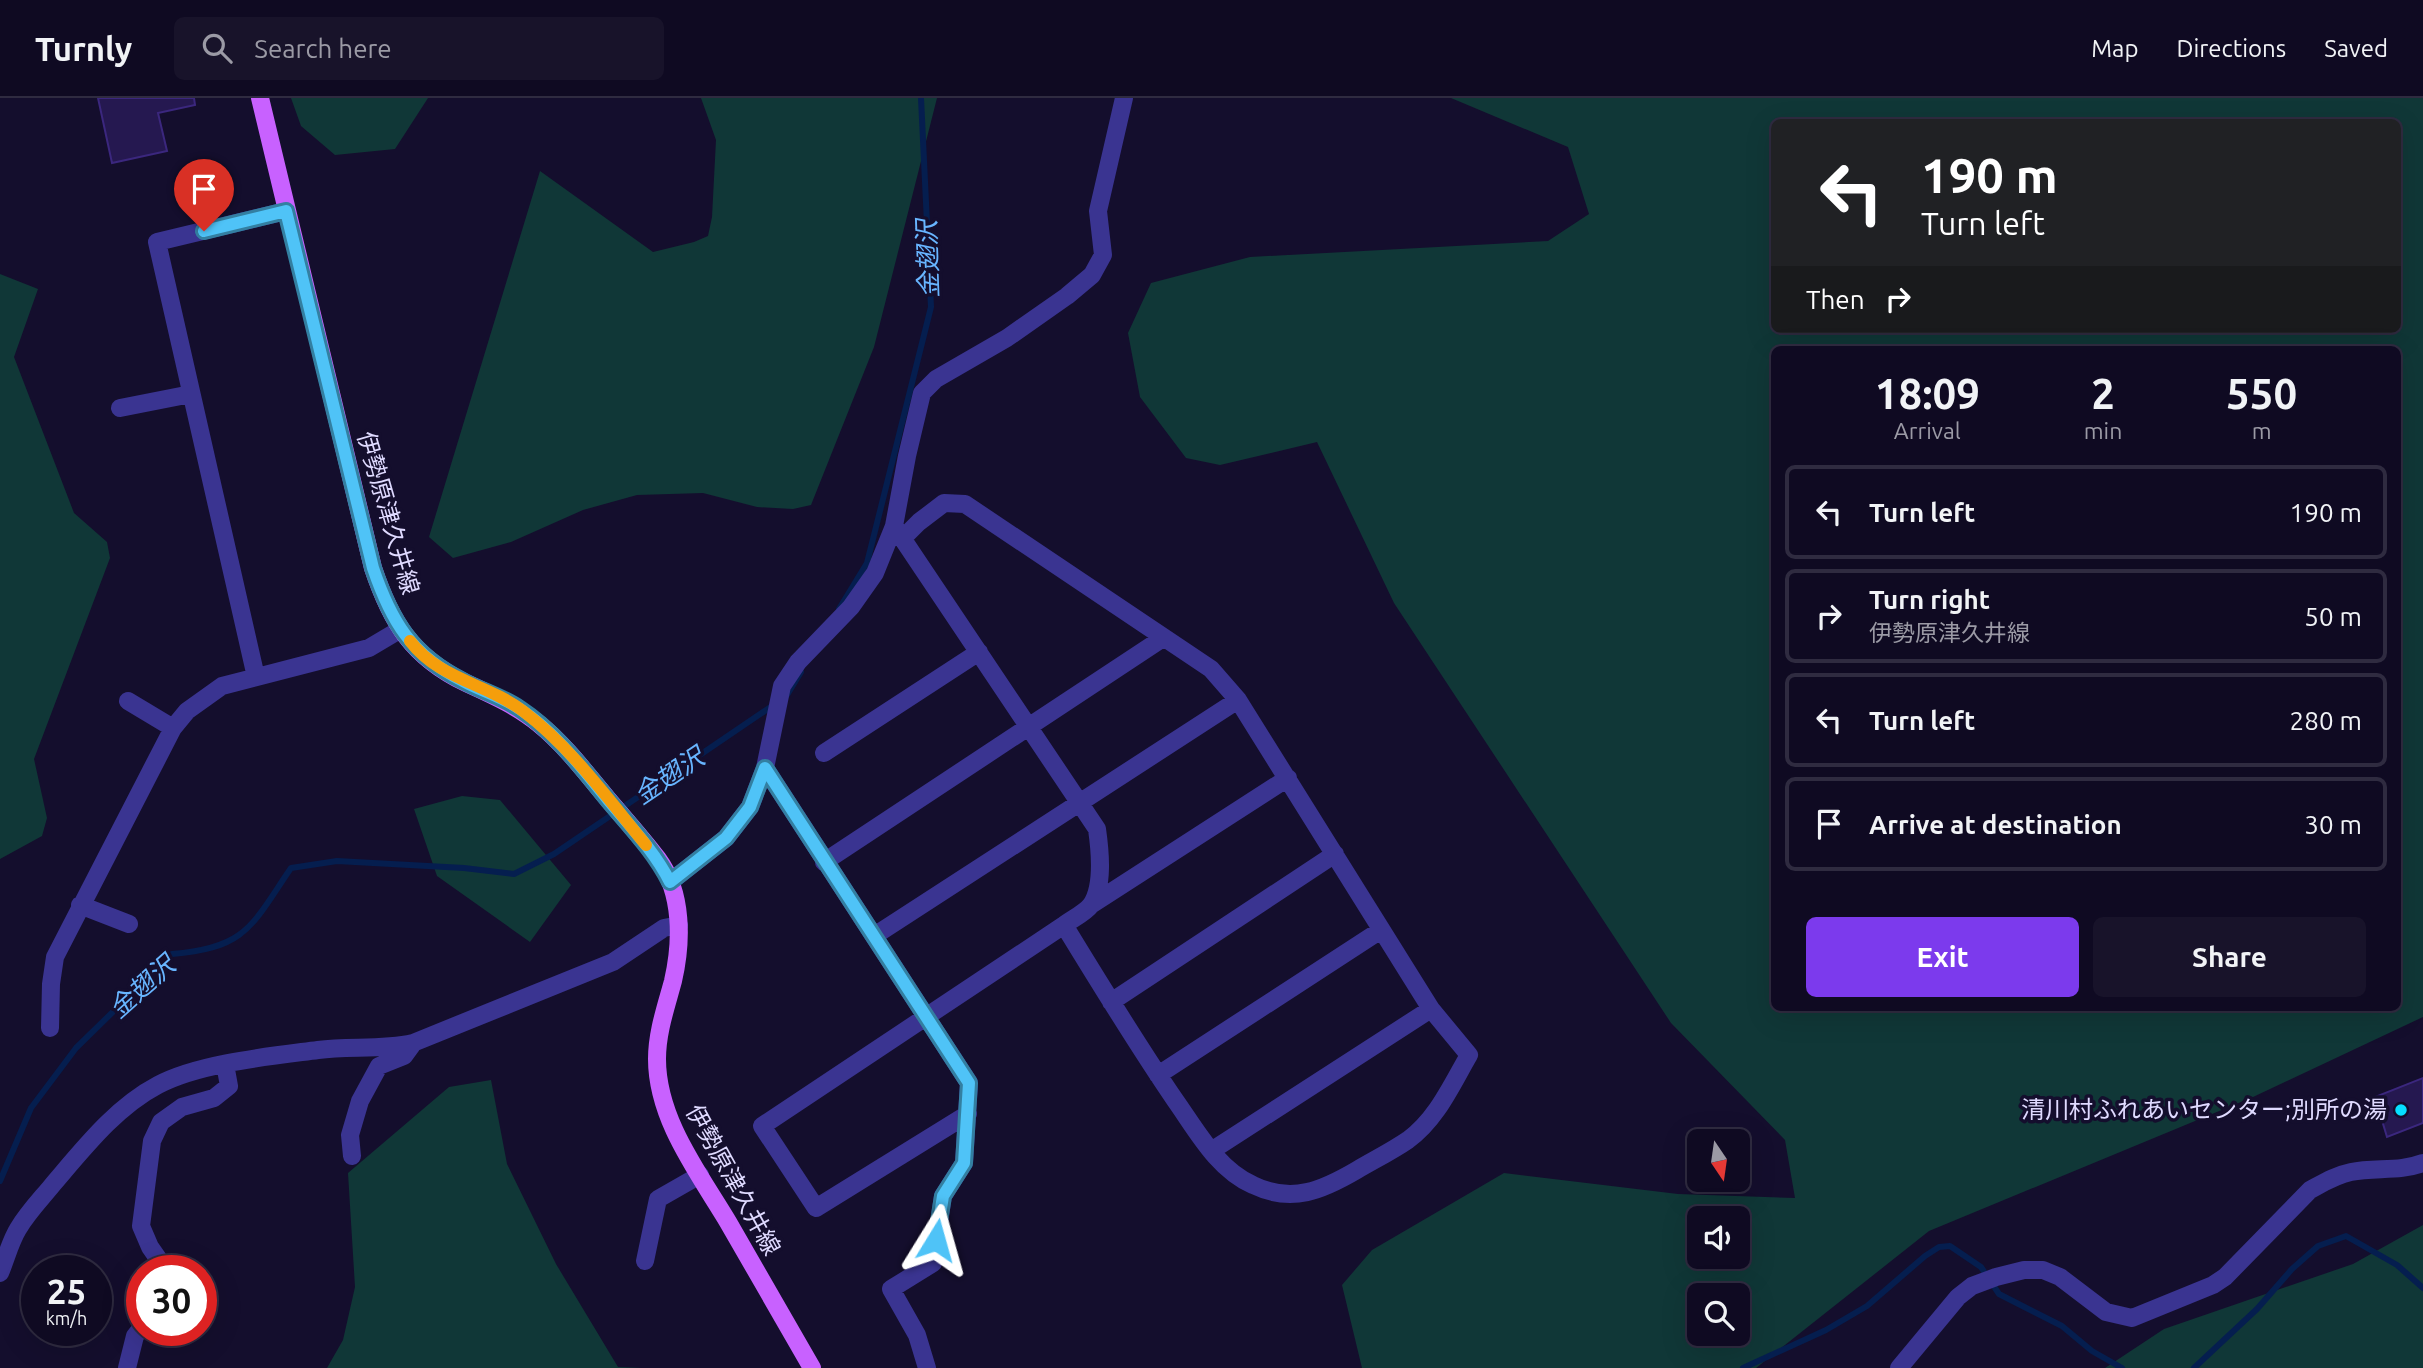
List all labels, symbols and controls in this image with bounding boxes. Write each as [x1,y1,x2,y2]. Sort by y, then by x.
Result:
search box [174,17,664,80]
icon: search [198,29,236,67]
text: Turnly [35,30,132,67]
text: Search here [254,34,392,63]
text: Map [2091,35,2138,62]
text: Directions [2176,35,2286,62]
text: Saved [2324,35,2388,62]
icon: left [1806,147,1897,238]
text: 190 m [1921,147,2058,202]
pin [174,159,234,231]
icon: arrive [185,170,223,208]
text: Turn left [1921,205,2045,241]
water label: 金翅沢 [912,217,943,299]
icon: right [1879,280,1917,318]
text: Then [1806,285,1865,314]
text: 18:09 [1875,370,1980,417]
text: 2 [2091,370,2115,417]
text: 550 [2226,370,2297,417]
text: Arrival [1894,418,1961,443]
text: min [2084,418,2122,443]
text: m [2252,418,2272,443]
street label: 伊勢原津久井線 [352,428,425,597]
icon: left [1810,493,1848,531]
text: Turn left [1869,498,1975,527]
text: 190 m [2290,498,2362,527]
text: Turn right [1869,585,1990,614]
icon: right [1810,597,1848,635]
text: 50 m [2304,602,2362,631]
text: 伊勢原津久井線 [1869,620,2030,645]
icon: left [1810,701,1848,739]
text: Turn left [1869,706,1975,735]
text: 280 m [2290,706,2362,735]
water label: 金翅沢 [628,740,712,809]
icon: arrive [1810,805,1848,843]
text: Arrive at destination [1869,810,2122,839]
text: 30 m [2304,810,2362,839]
button: Exit [1806,917,2079,997]
button: Share [2093,917,2366,997]
water label: 金翅沢 [103,948,183,1024]
place label: 清川村ふれあいセンター;別所の湯 [2021,1096,2387,1123]
street label: 伊勢原津久井線 [681,1100,786,1260]
marker: 清川村ふれあいセンター;別所の湯 [2393,1102,2409,1118]
north arrow [1687,1129,1750,1192]
map controls [1687,1129,1750,1346]
position arrow [899,1203,973,1277]
button: sound [1687,1206,1750,1269]
speed limit sign: 30 [126,1255,217,1346]
text: 25 [47,1271,86,1311]
button: search [1687,1283,1750,1346]
text: km/h [46,1308,87,1328]

